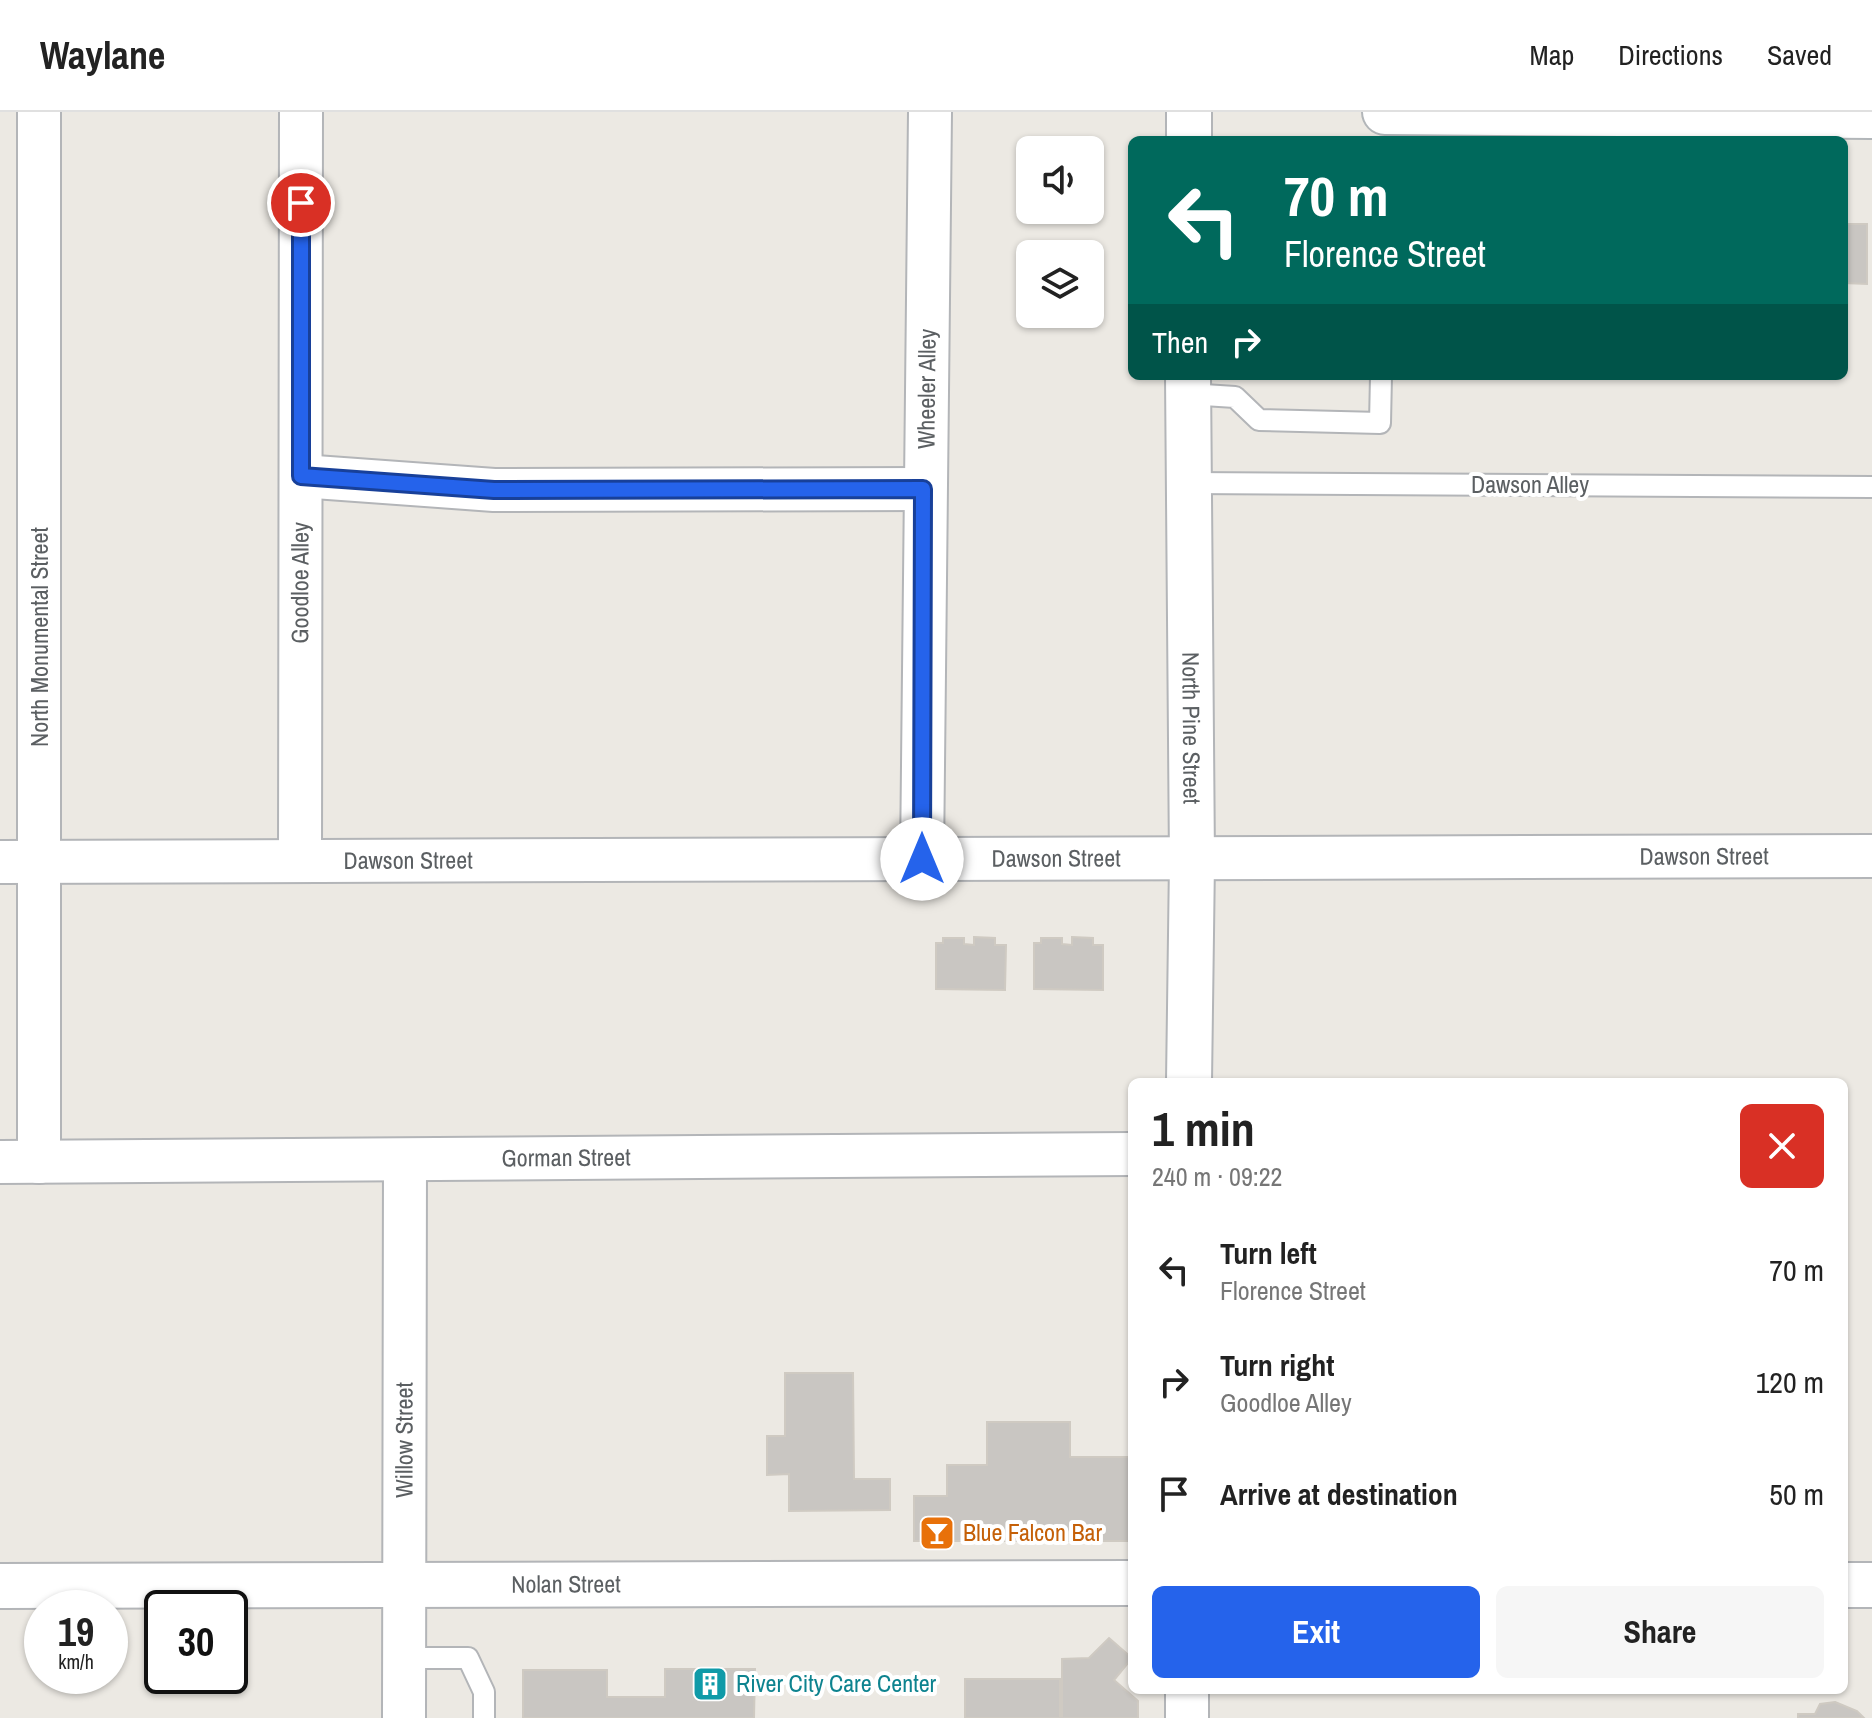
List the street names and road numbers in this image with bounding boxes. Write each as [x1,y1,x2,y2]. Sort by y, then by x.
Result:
street label: Wheeler Alley [909,328,943,449]
street label: Dawson Alley [1471,468,1589,500]
street label: Goodloe Alley [283,522,315,644]
street label: North Monumental Street [23,527,55,747]
street label: North Pine Street [1175,652,1209,805]
street label: Dawson Street [1639,839,1769,872]
street label: Dawson Street [991,841,1121,874]
street label: Dawson Street [343,843,473,876]
street label: Gorman Street [501,1141,631,1173]
street label: Willow Street [387,1381,420,1498]
street label: Nolan Street [511,1567,621,1600]

